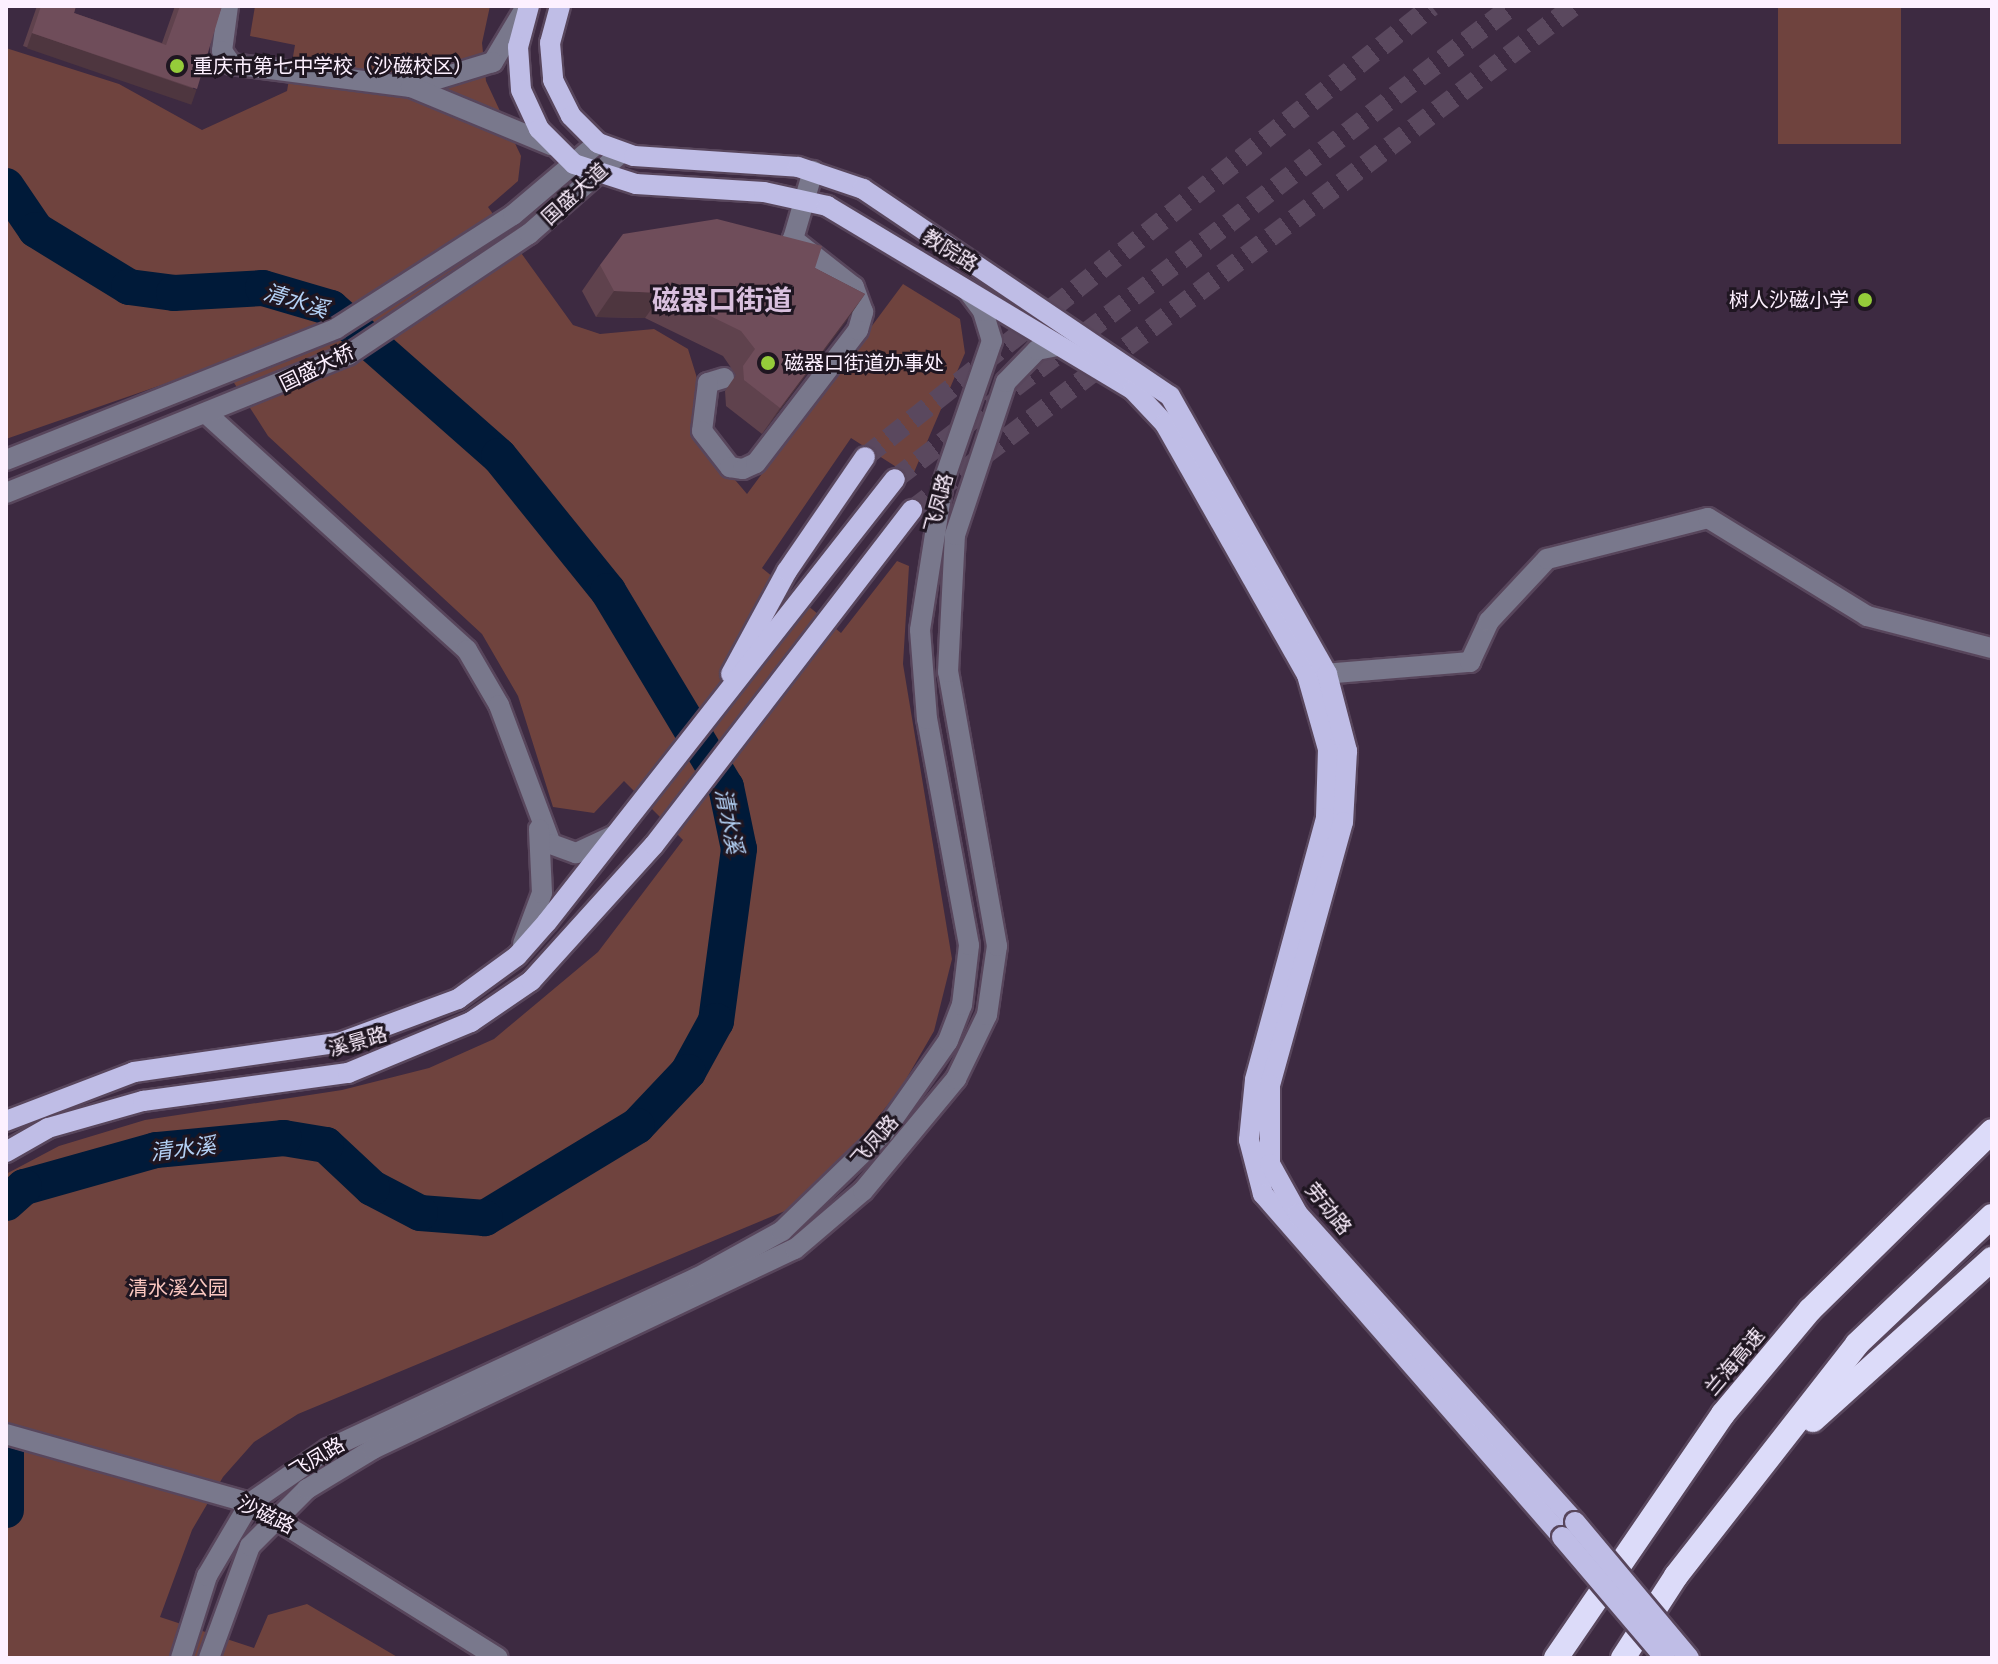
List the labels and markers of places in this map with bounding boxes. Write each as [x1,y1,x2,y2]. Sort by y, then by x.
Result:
place label: 重庆市第七中学校（沙磁校区） [193,54,473,78]
marker: 重庆市第七中学校（沙磁校区） [168,57,186,75]
place label: 树人沙磁小学 [1729,288,1849,312]
marker: 树人沙磁小学 [1856,291,1874,309]
place label: 磁器口街道办事处 [784,351,944,375]
marker: 磁器口街道办事处 [759,354,777,372]

